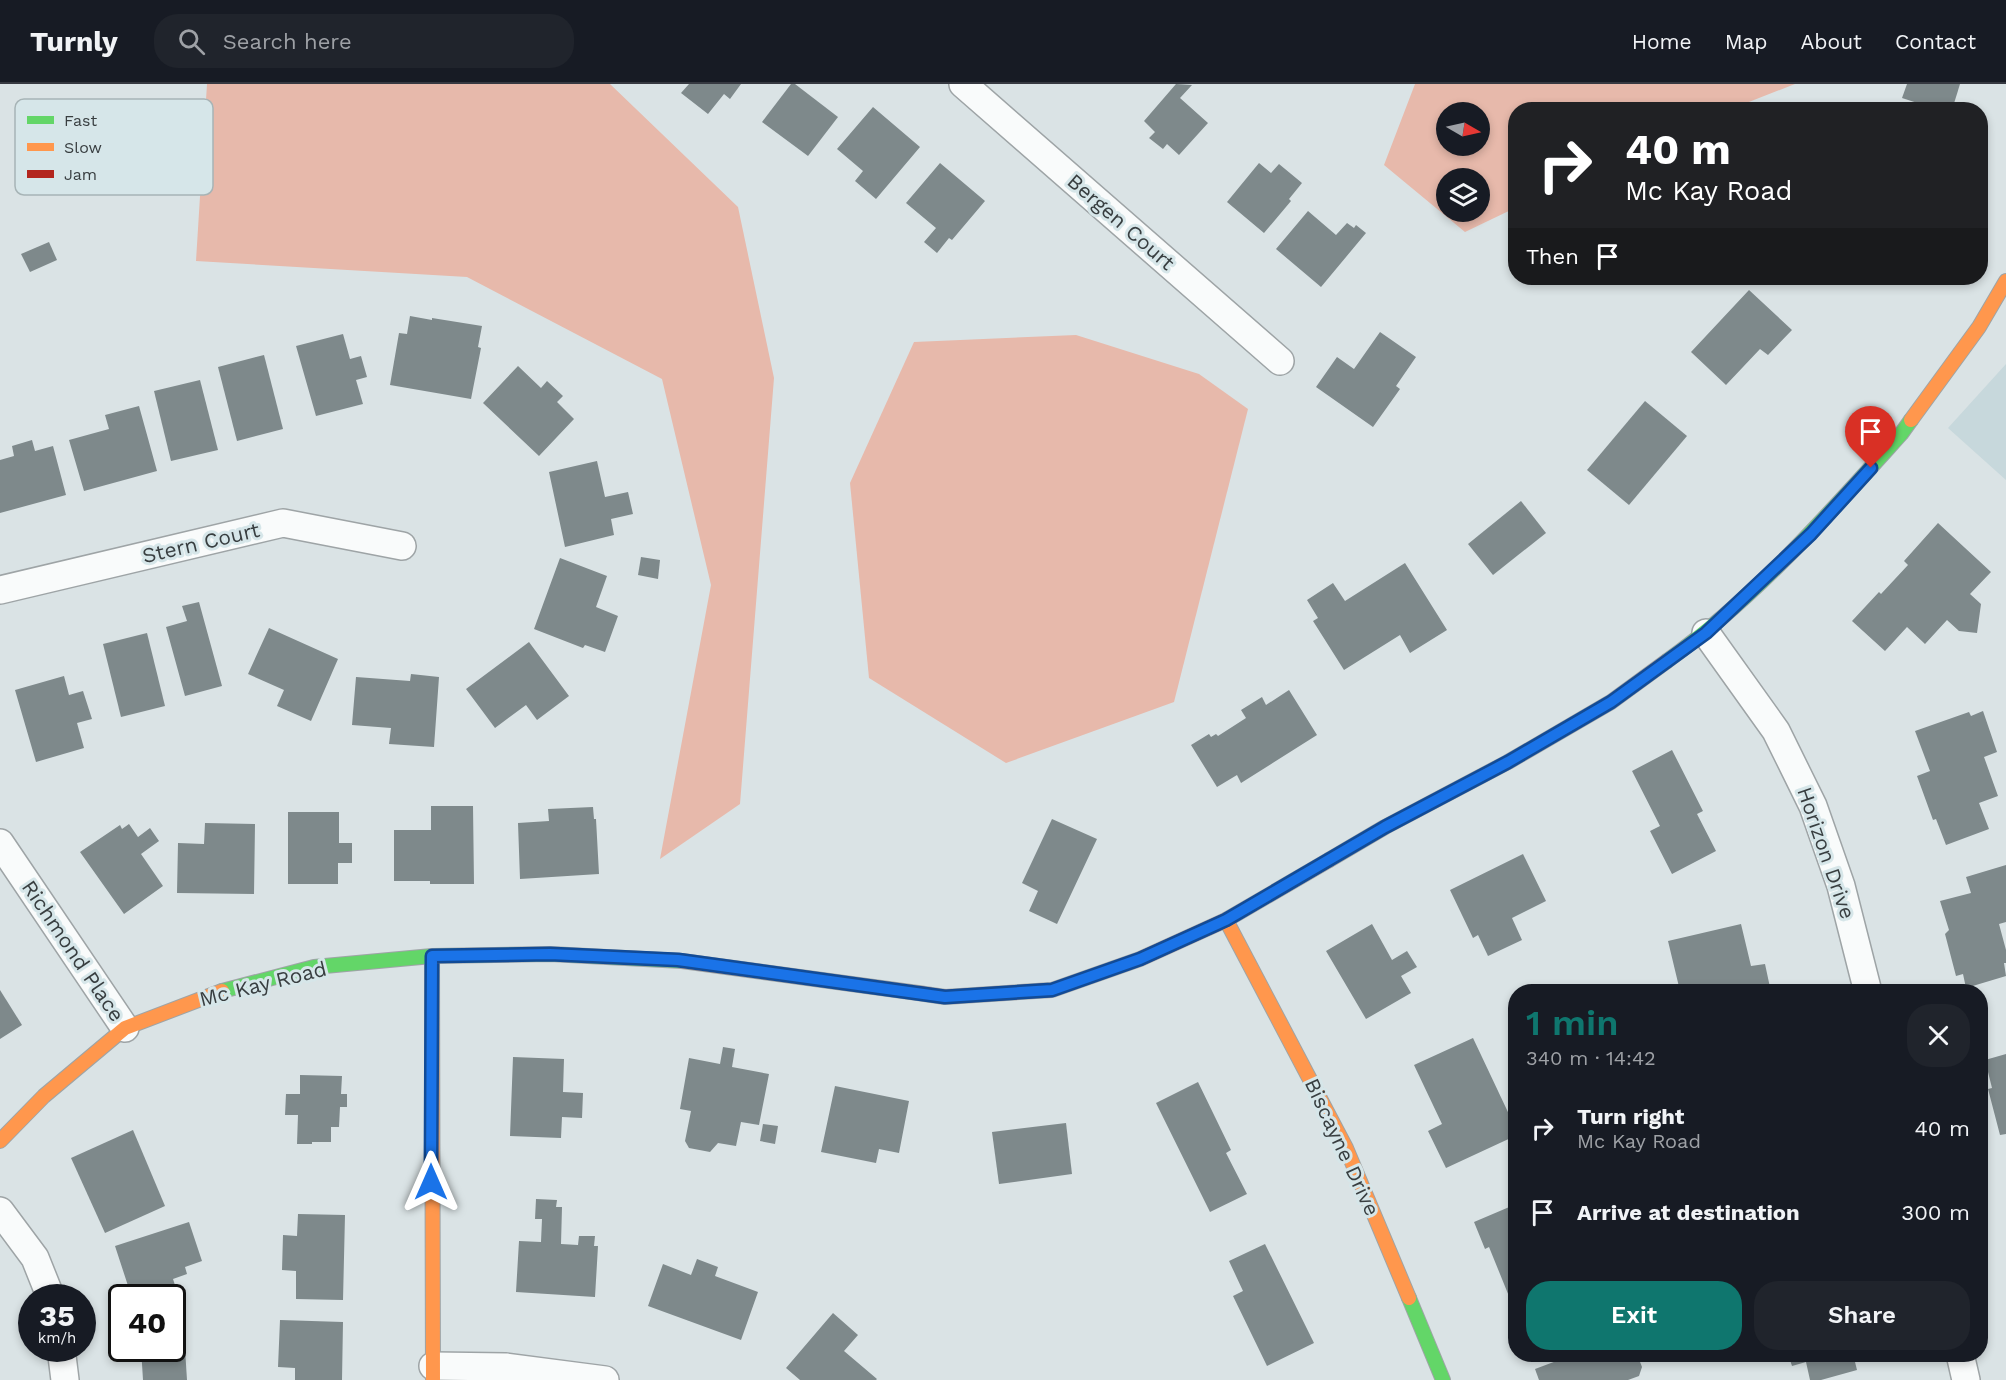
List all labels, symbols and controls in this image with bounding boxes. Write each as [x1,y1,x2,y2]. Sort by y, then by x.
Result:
search box [154,14,574,68]
text: Turnly [30,25,118,58]
icon: search [175,25,208,58]
text: Search here [223,29,352,54]
text: Home [1632,29,1692,54]
text: Map [1725,29,1768,54]
text: About [1801,29,1862,54]
text: Contact [1895,29,1976,54]
legend [15,99,213,195]
north arrow [1436,102,1490,156]
map controls [1436,102,1490,222]
text: Fast [64,111,97,130]
text: 40 m [1625,125,1731,174]
icon: right [1526,126,1604,204]
text: Slow [64,138,102,157]
text: Jam [64,165,97,184]
street label: Bergen Court [1063,168,1180,275]
button: layers [1436,168,1490,222]
text: Mc Kay Road [1625,175,1792,207]
icon: arrive [1591,240,1624,273]
text: Then [1526,244,1579,269]
pin [1845,406,1896,468]
icon: arrive [1854,415,1887,448]
street label: Stern Court [140,517,262,568]
street label: Horizon Drive [1792,784,1861,922]
street label: Richmond Place [17,875,130,1026]
street label: Mc Kay Road [197,956,329,1011]
text: 1 min [1526,1002,1618,1044]
button: close [1907,1004,1970,1067]
text: 340 m · 14:42 [1526,1046,1656,1070]
street label: Biscayne Drive [1300,1074,1385,1219]
text: Turn right [1577,1104,1684,1129]
icon: right [1526,1112,1559,1145]
text: 40 m [1914,1116,1970,1141]
text: Mc Kay Road [1577,1129,1701,1153]
position arrow [399,1150,463,1214]
icon: arrive [1526,1196,1559,1229]
text: Arrive at destination [1577,1200,1800,1225]
text: 300 m [1901,1200,1970,1225]
button: Exit [1526,1281,1742,1350]
button: Share [1754,1281,1970,1350]
speed limit sign: 40 [108,1284,186,1362]
text: 35 [39,1298,75,1333]
text: km/h [38,1329,76,1347]

